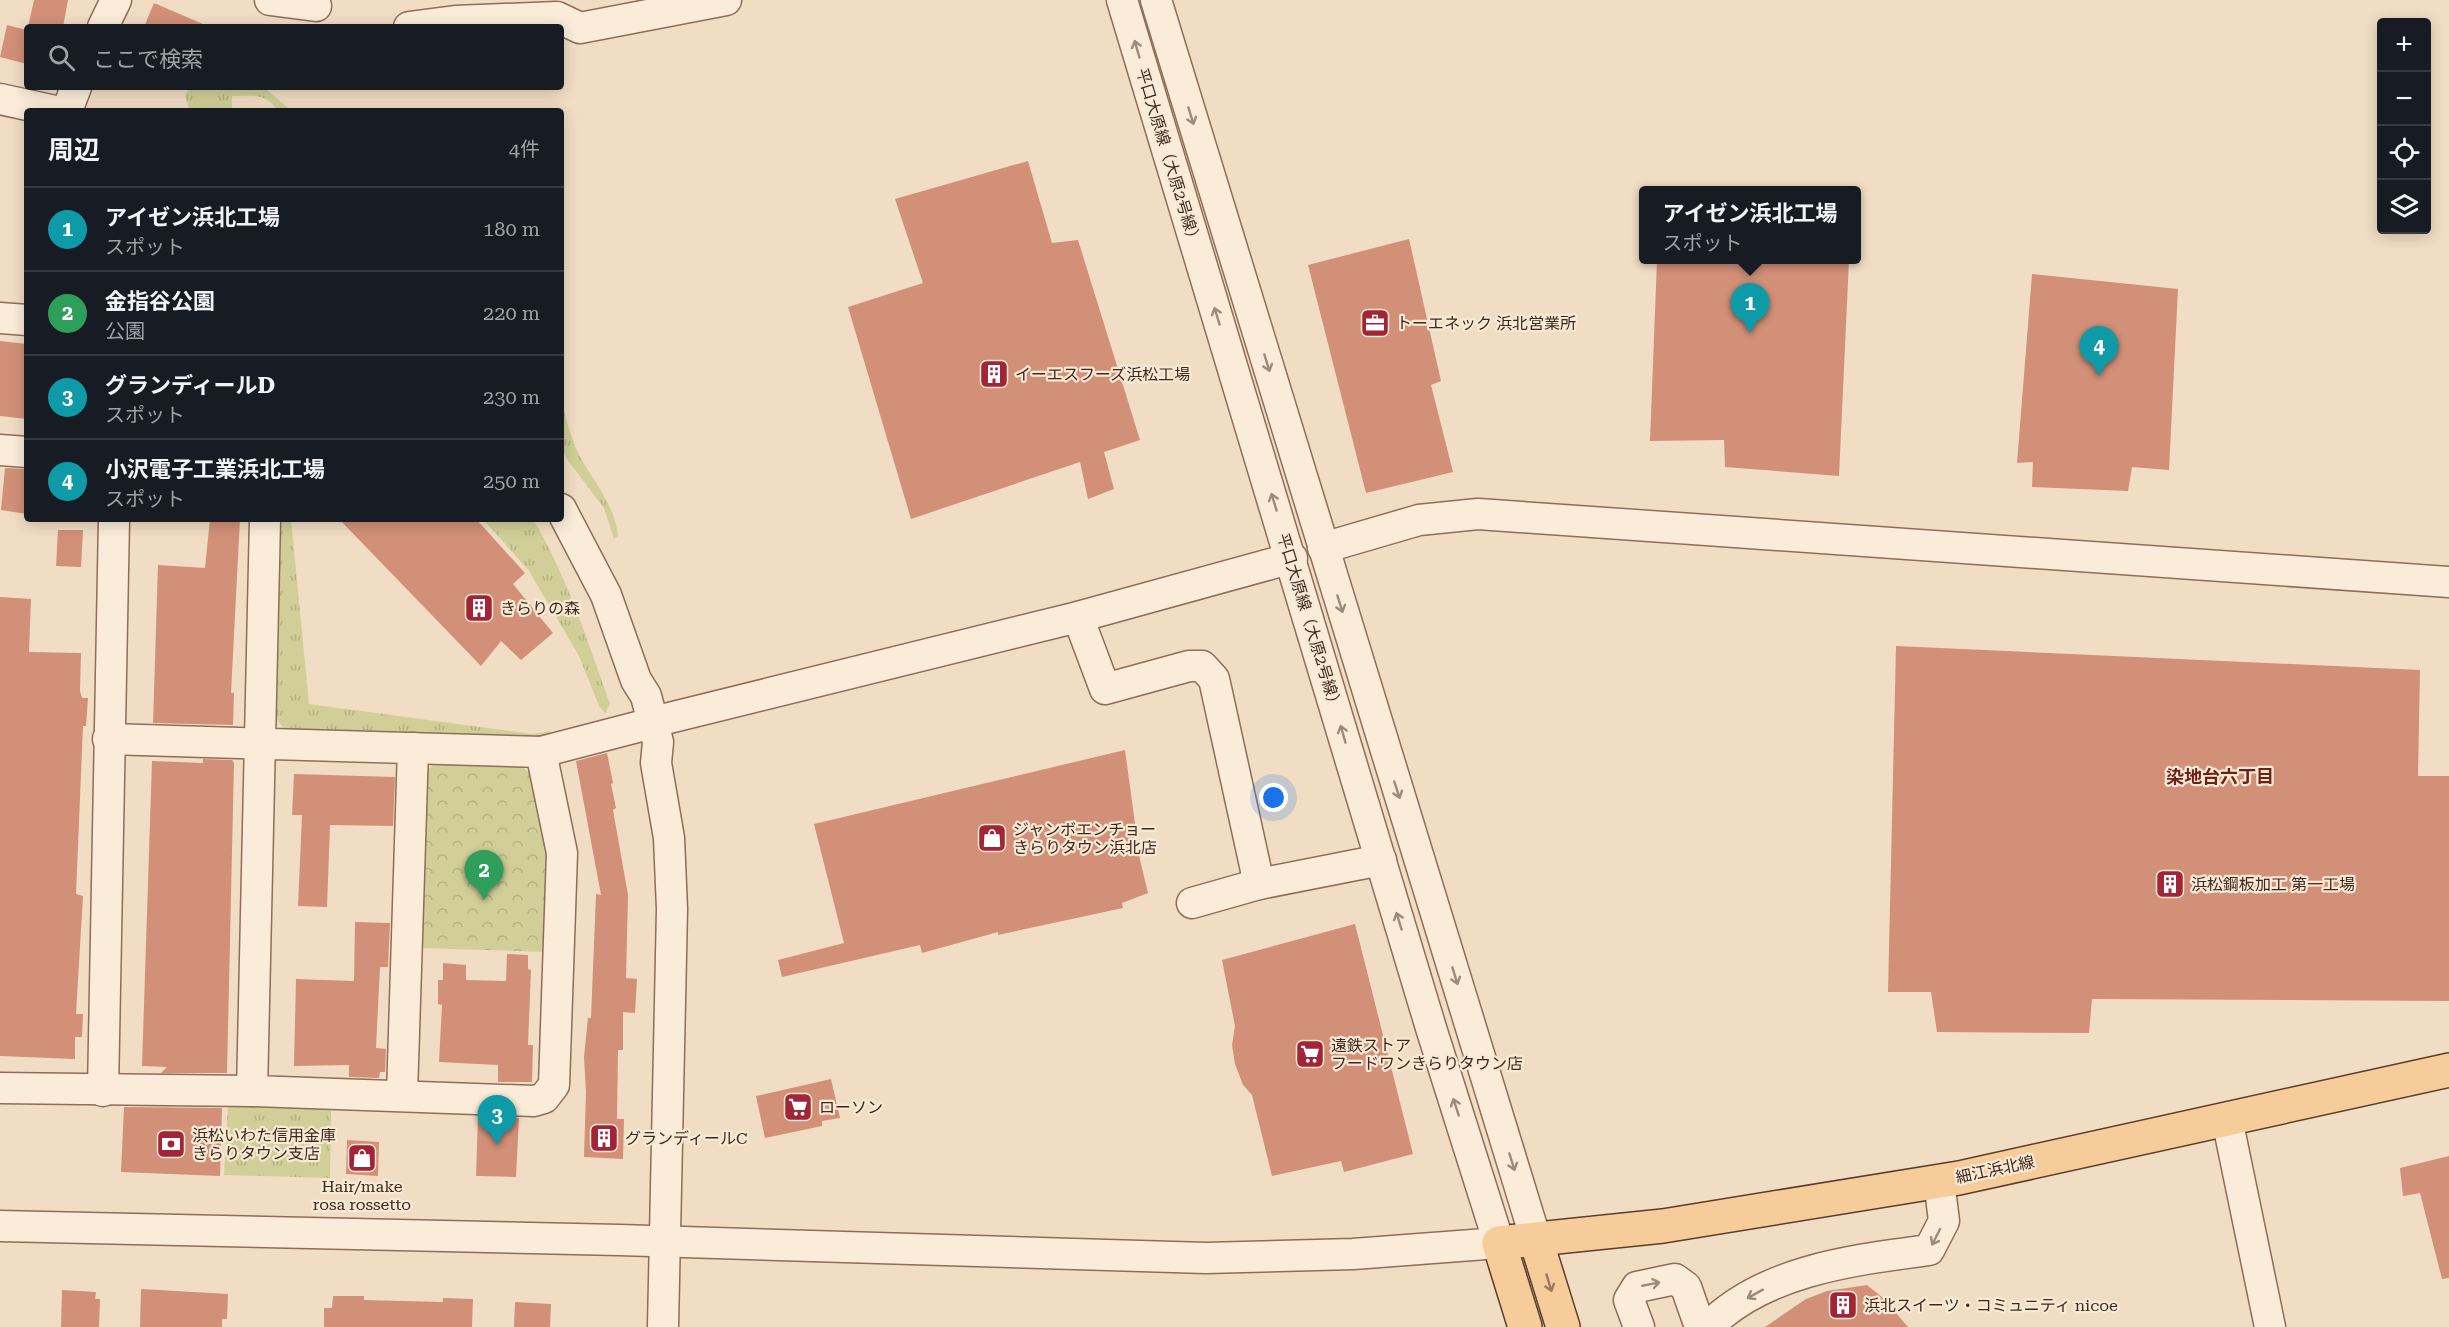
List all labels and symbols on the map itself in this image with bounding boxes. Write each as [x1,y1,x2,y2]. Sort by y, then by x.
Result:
one-way arrow [1131,39,1142,58]
street label: 平口大原線（大原2号線） [1132,66,1205,248]
one-way arrow [1186,106,1197,125]
pin: 1 [1730,284,1770,333]
one-way arrow [1210,307,1221,326]
office icon: トーエネック 浜北営業所 [1359,307,1391,339]
place label: トーエネック 浜北営業所 [1396,314,1576,333]
pin: 4 [2080,326,2118,376]
one-way arrow [1262,353,1273,372]
building icon: イーエスフーズ浜松工場 [978,358,1010,390]
place label: イーエスフーズ浜松工場 [1015,365,1190,384]
one-way arrow [1268,493,1279,512]
street label: 平口大原線（大原2号線） [1273,531,1346,713]
building icon: きらりの森 [463,592,495,624]
one-way arrow [1335,594,1346,613]
place label: きらりの森 [500,599,580,618]
one-way arrow [1337,725,1348,744]
district label: 染地台六丁目 [2166,766,2274,787]
one-way arrow [1392,780,1403,799]
your location [1259,783,1288,812]
place label: ジャンボエンチョー きらりタウン浜北店 [1013,820,1157,857]
shop icon: ジャンボエンチョー きらりタウン浜北店 [976,822,1008,854]
pin: 2 [464,850,504,900]
building icon: 浜松鋼板加工 第一工場 [2154,868,2186,900]
place label: 浜松鋼板加工 第一工場 [2191,875,2355,894]
one-way arrow [1393,912,1404,931]
one-way arrow [1451,966,1462,985]
place label: 遠鉄ストア フードワンきらりタウン店 [1331,1036,1523,1073]
supermarket icon: 遠鉄ストア フードワンきらりタウン店 [1294,1038,1326,1070]
supermarket icon: ローソン [782,1091,814,1123]
pin: 3 [478,1096,516,1145]
place label: ローソン [819,1098,883,1117]
one-way arrow [1450,1098,1461,1117]
building icon: グランディールC [588,1122,620,1154]
place label: 浜松いわた信用金庫 きらりタウン支店 [192,1126,336,1163]
bank icon: 浜松いわた信用金庫 きらりタウン支店 [155,1128,187,1160]
place label: グランディールC [625,1129,747,1148]
shop icon: Hair/make rosa rossetto [346,1142,378,1174]
street label: 細江浜北線 [1954,1152,2036,1187]
one-way arrow [1507,1153,1518,1172]
place label: Hair/make rosa rossetto [313,1177,411,1214]
one-way arrow [1929,1228,1941,1246]
one-way arrow [1544,1273,1555,1292]
one-way arrow [1640,1278,1660,1289]
one-way arrow [1747,1288,1764,1300]
building icon: 浜北スイーツ・コミュニティ nicoe [1827,1289,1859,1321]
place label: 浜北スイーツ・コミュニティ nicoe [1864,1296,2118,1315]

